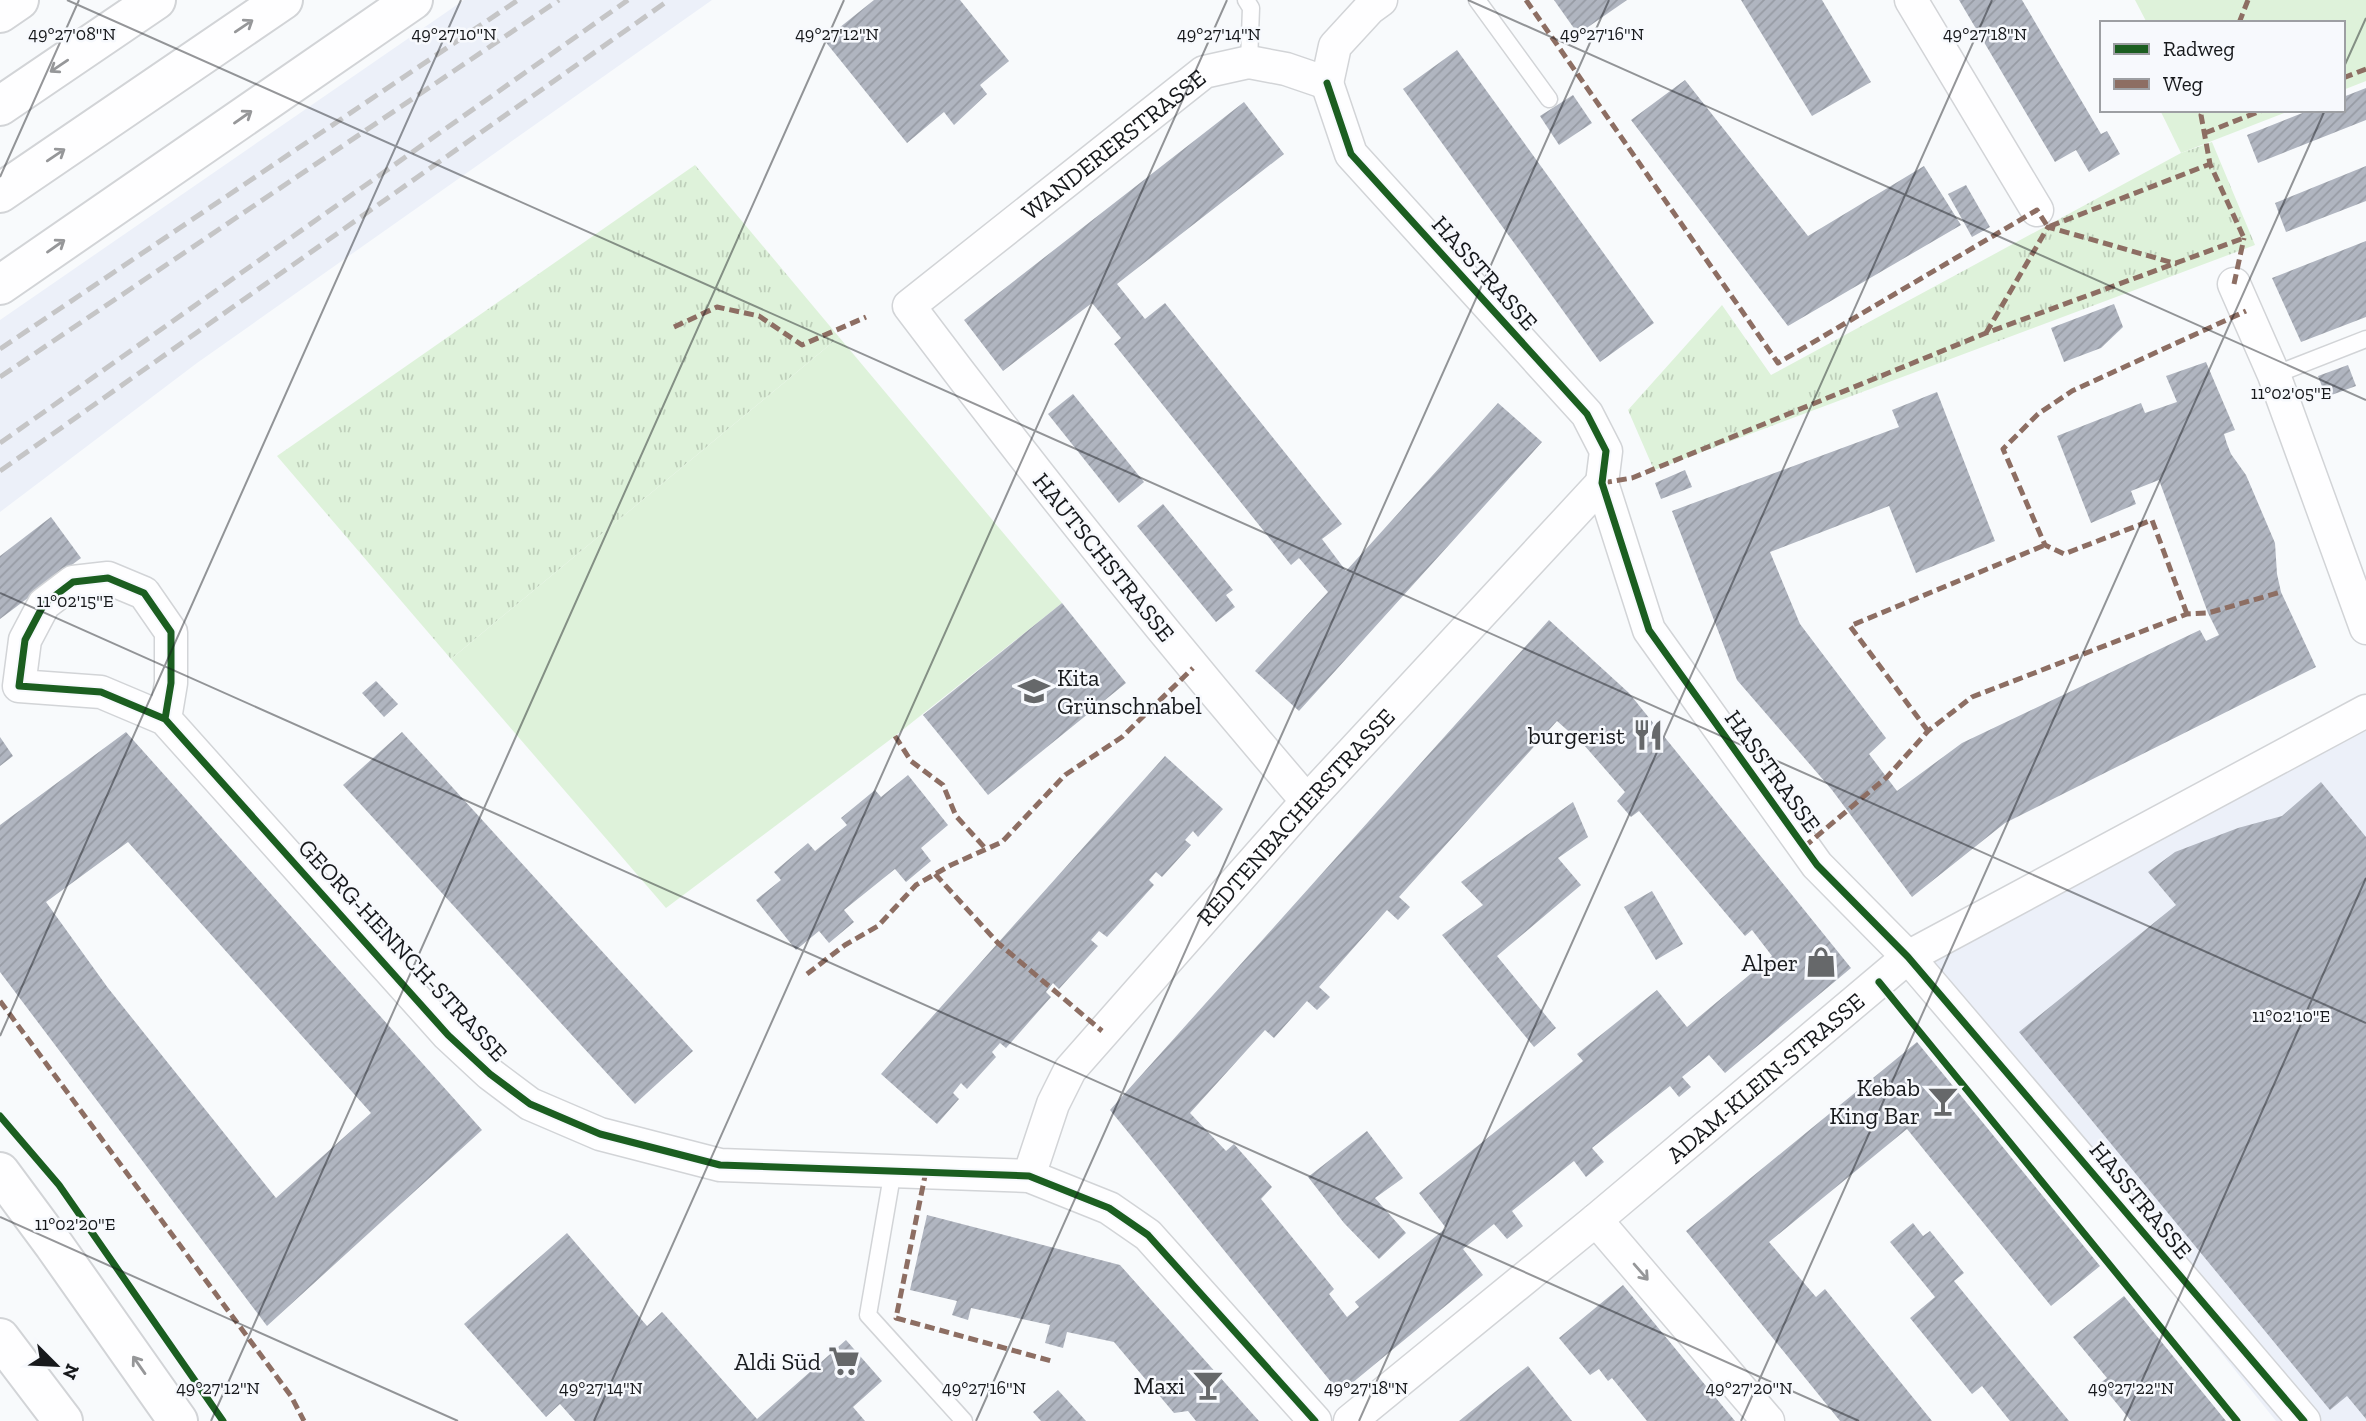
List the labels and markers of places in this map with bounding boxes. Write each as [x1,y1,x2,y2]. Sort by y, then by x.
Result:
place label: Kita Grünschnabel [1057,663,1202,720]
school or university icon: Kita Grünschnabel [1017,674,1051,708]
restaurant icon: burgerist [1631,718,1665,752]
place label: burgerist [1527,721,1625,750]
shop icon: Alper [1804,945,1838,979]
place label: Alper [1742,948,1798,977]
place label: Kebab King Bar [1829,1073,1920,1130]
bar icon: Kebab King Bar [1926,1084,1960,1118]
supermarket icon: Aldi Süd [827,1344,861,1378]
place label: Aldi Süd [734,1347,821,1376]
bar icon: Maxi [1191,1368,1225,1402]
place label: Maxi [1133,1371,1185,1400]

